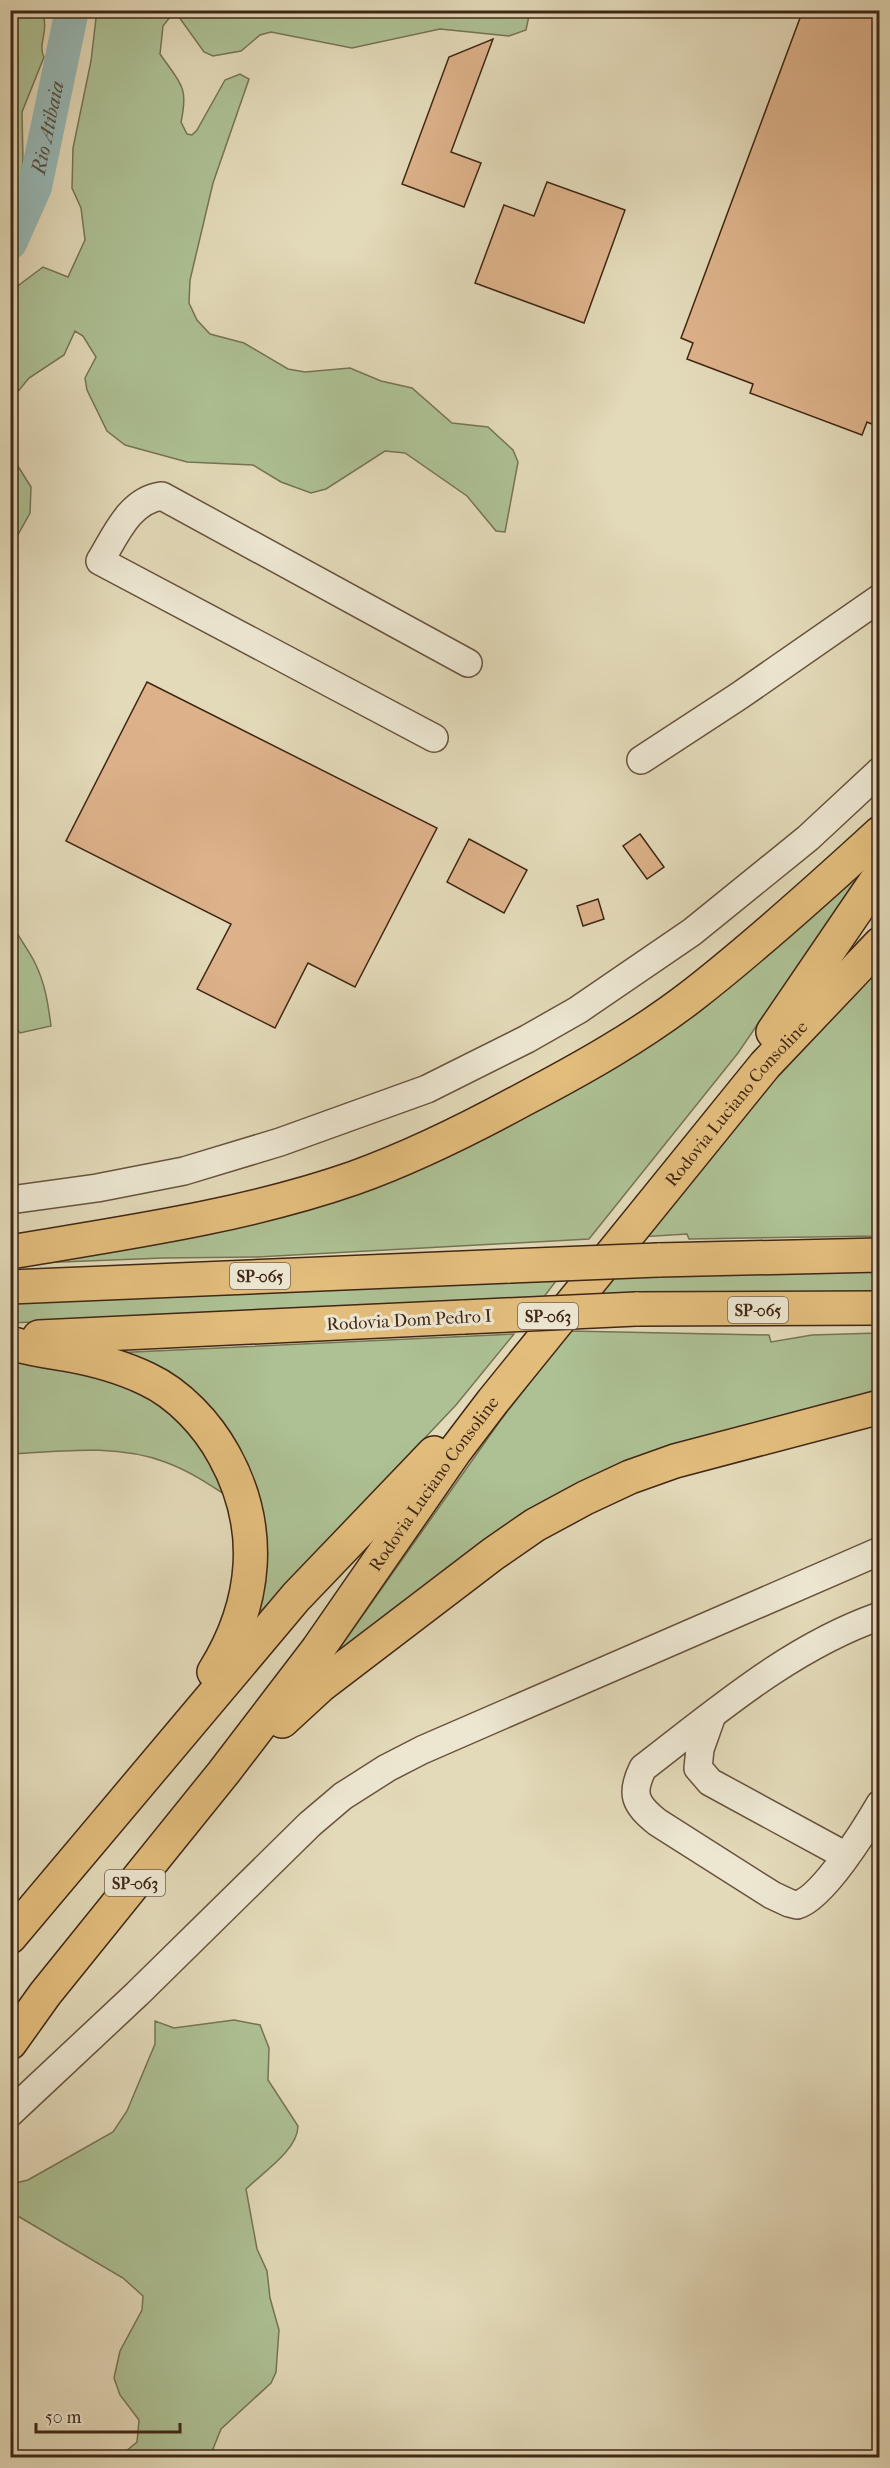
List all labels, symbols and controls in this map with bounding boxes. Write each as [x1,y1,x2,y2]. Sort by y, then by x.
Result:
water label: Rio Atibaia [27,79,69,178]
street label: Rodovia Luciano Consoline [661,1017,812,1191]
road number: SP-065 [230,1263,290,1289]
road number: SP-065 [728,1297,788,1323]
road number: SP-063 [518,1303,578,1329]
street label: Rodovia Dom Pedro I [326,1306,492,1335]
street label: Rodovia Luciano Consoline [365,1392,504,1576]
road number: SP-063 [105,1870,165,1896]
scale bar [36,2396,180,2434]
text: 50 m [45,2407,82,2428]

